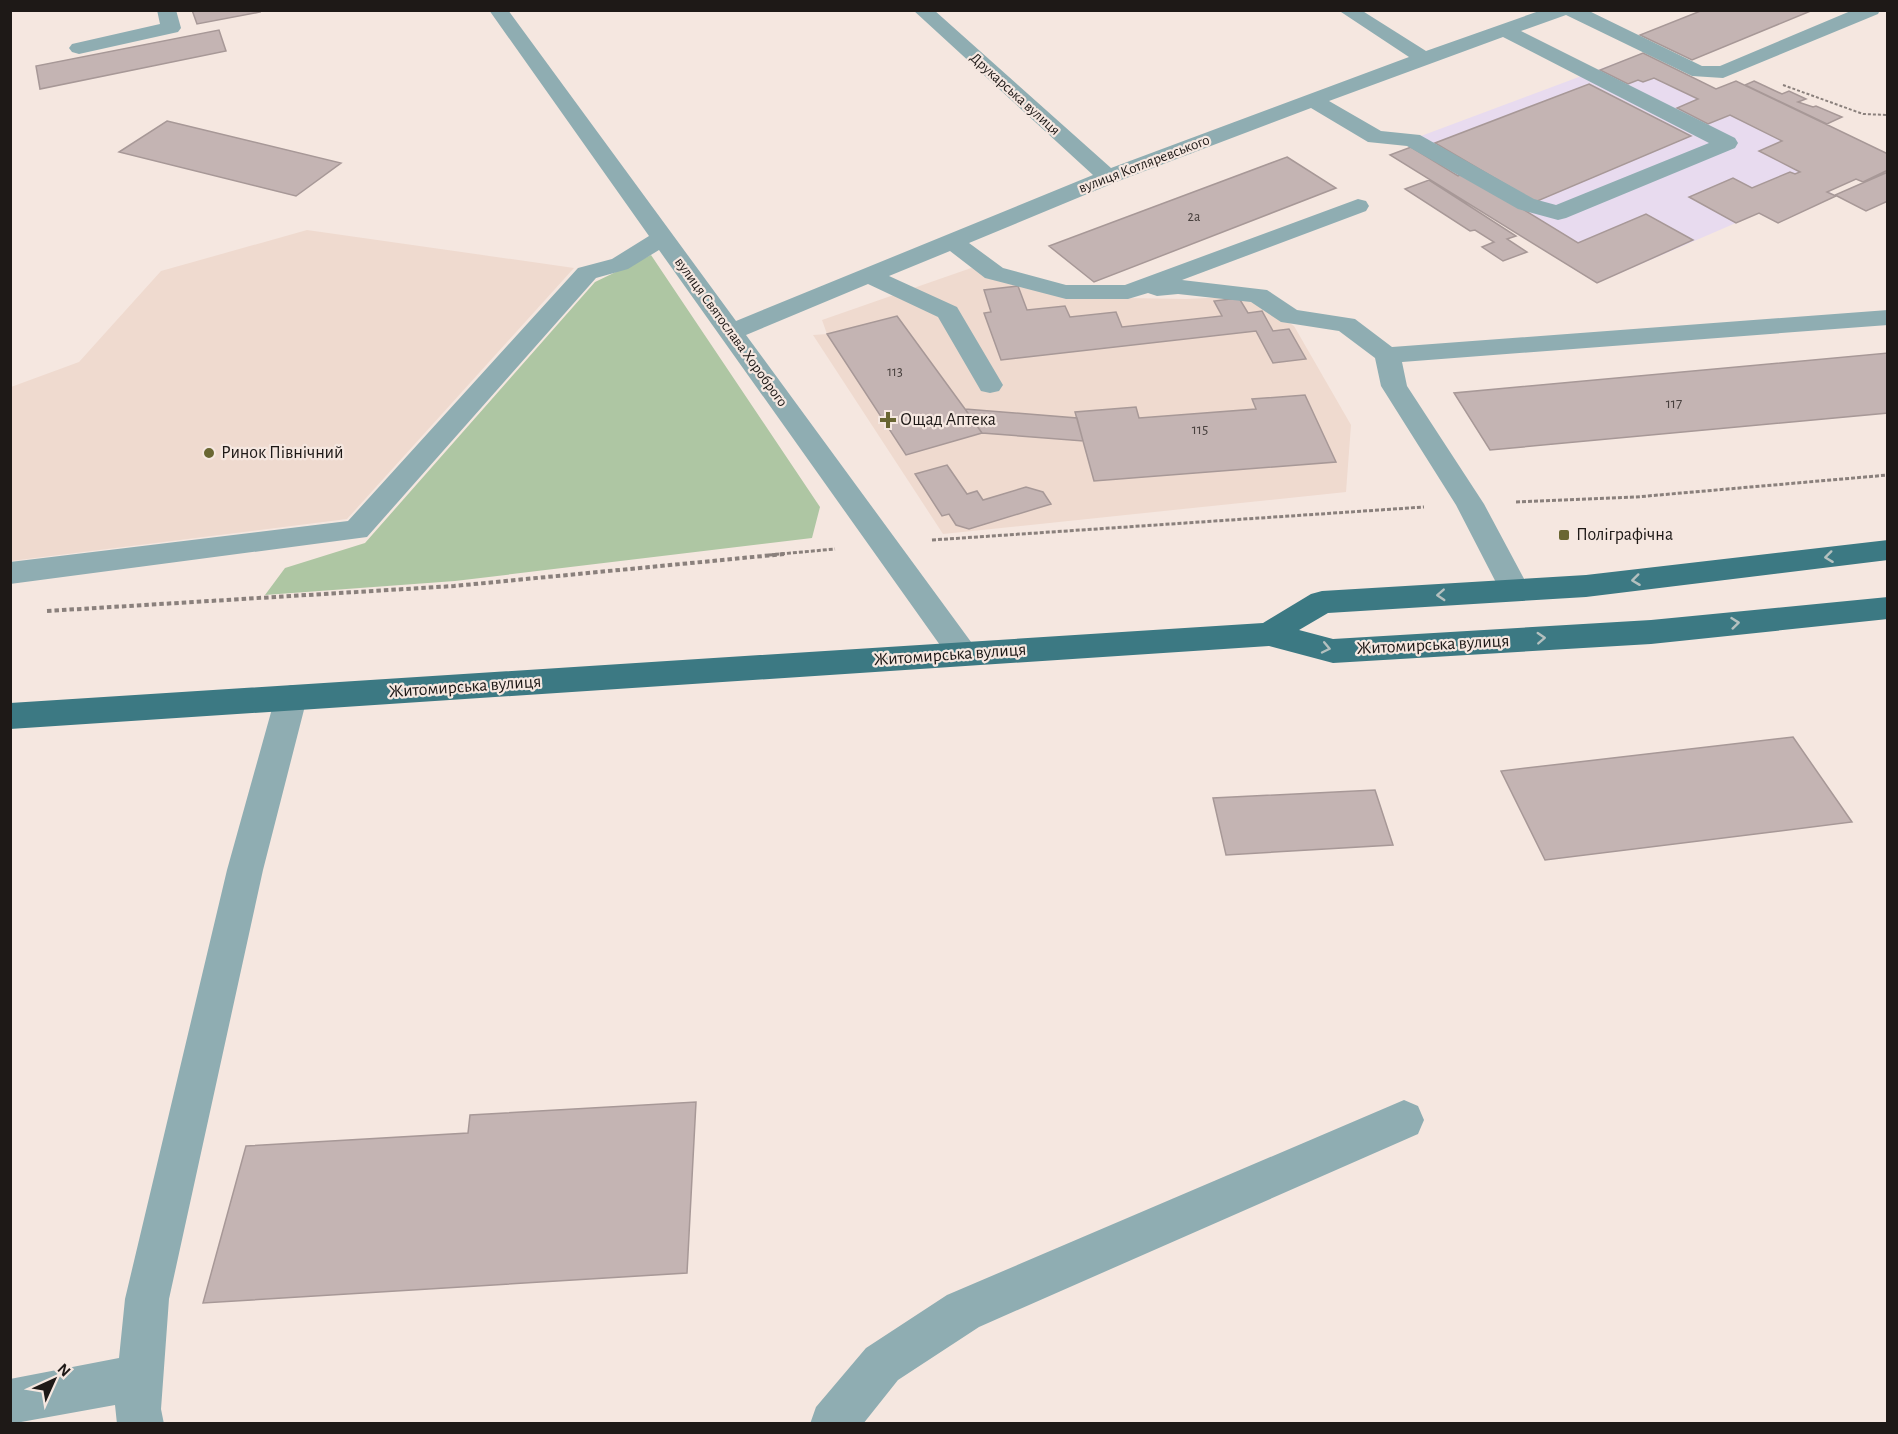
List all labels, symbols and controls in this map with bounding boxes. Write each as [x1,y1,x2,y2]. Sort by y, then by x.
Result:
street label: Друкарська вулиця [967,50,1063,138]
street label: вулиця Котляревського [1076,132,1212,196]
house number: 2а [1188,210,1201,224]
street label: вулиця Святослава Хороброго [672,255,790,409]
house number: 113 [887,365,903,379]
house number: 117 [1666,396,1682,411]
place label: Ощад Аптека [900,411,996,429]
marker: Ощад Аптека [881,413,895,427]
house number: 115 [1192,422,1208,437]
place label: Ринок Північний [221,444,344,462]
marker: Ринок Північний [202,446,216,460]
place label: Поліграфічна [1576,526,1673,544]
marker: Поліграфічна [1557,528,1571,542]
one-way arrow [1825,550,1834,563]
one-way arrow [1631,573,1640,586]
one-way arrow [1437,588,1446,601]
one-way arrow [1731,617,1740,630]
street label: Житомирська вулиця [1356,632,1510,658]
one-way arrow [1537,632,1546,645]
street label: Житомирська вулиця [873,641,1027,669]
one-way arrow [1320,641,1330,654]
street label: Житомирська вулиця [388,673,542,701]
north arrow [24,1350,84,1410]
text: N [54,1361,73,1380]

